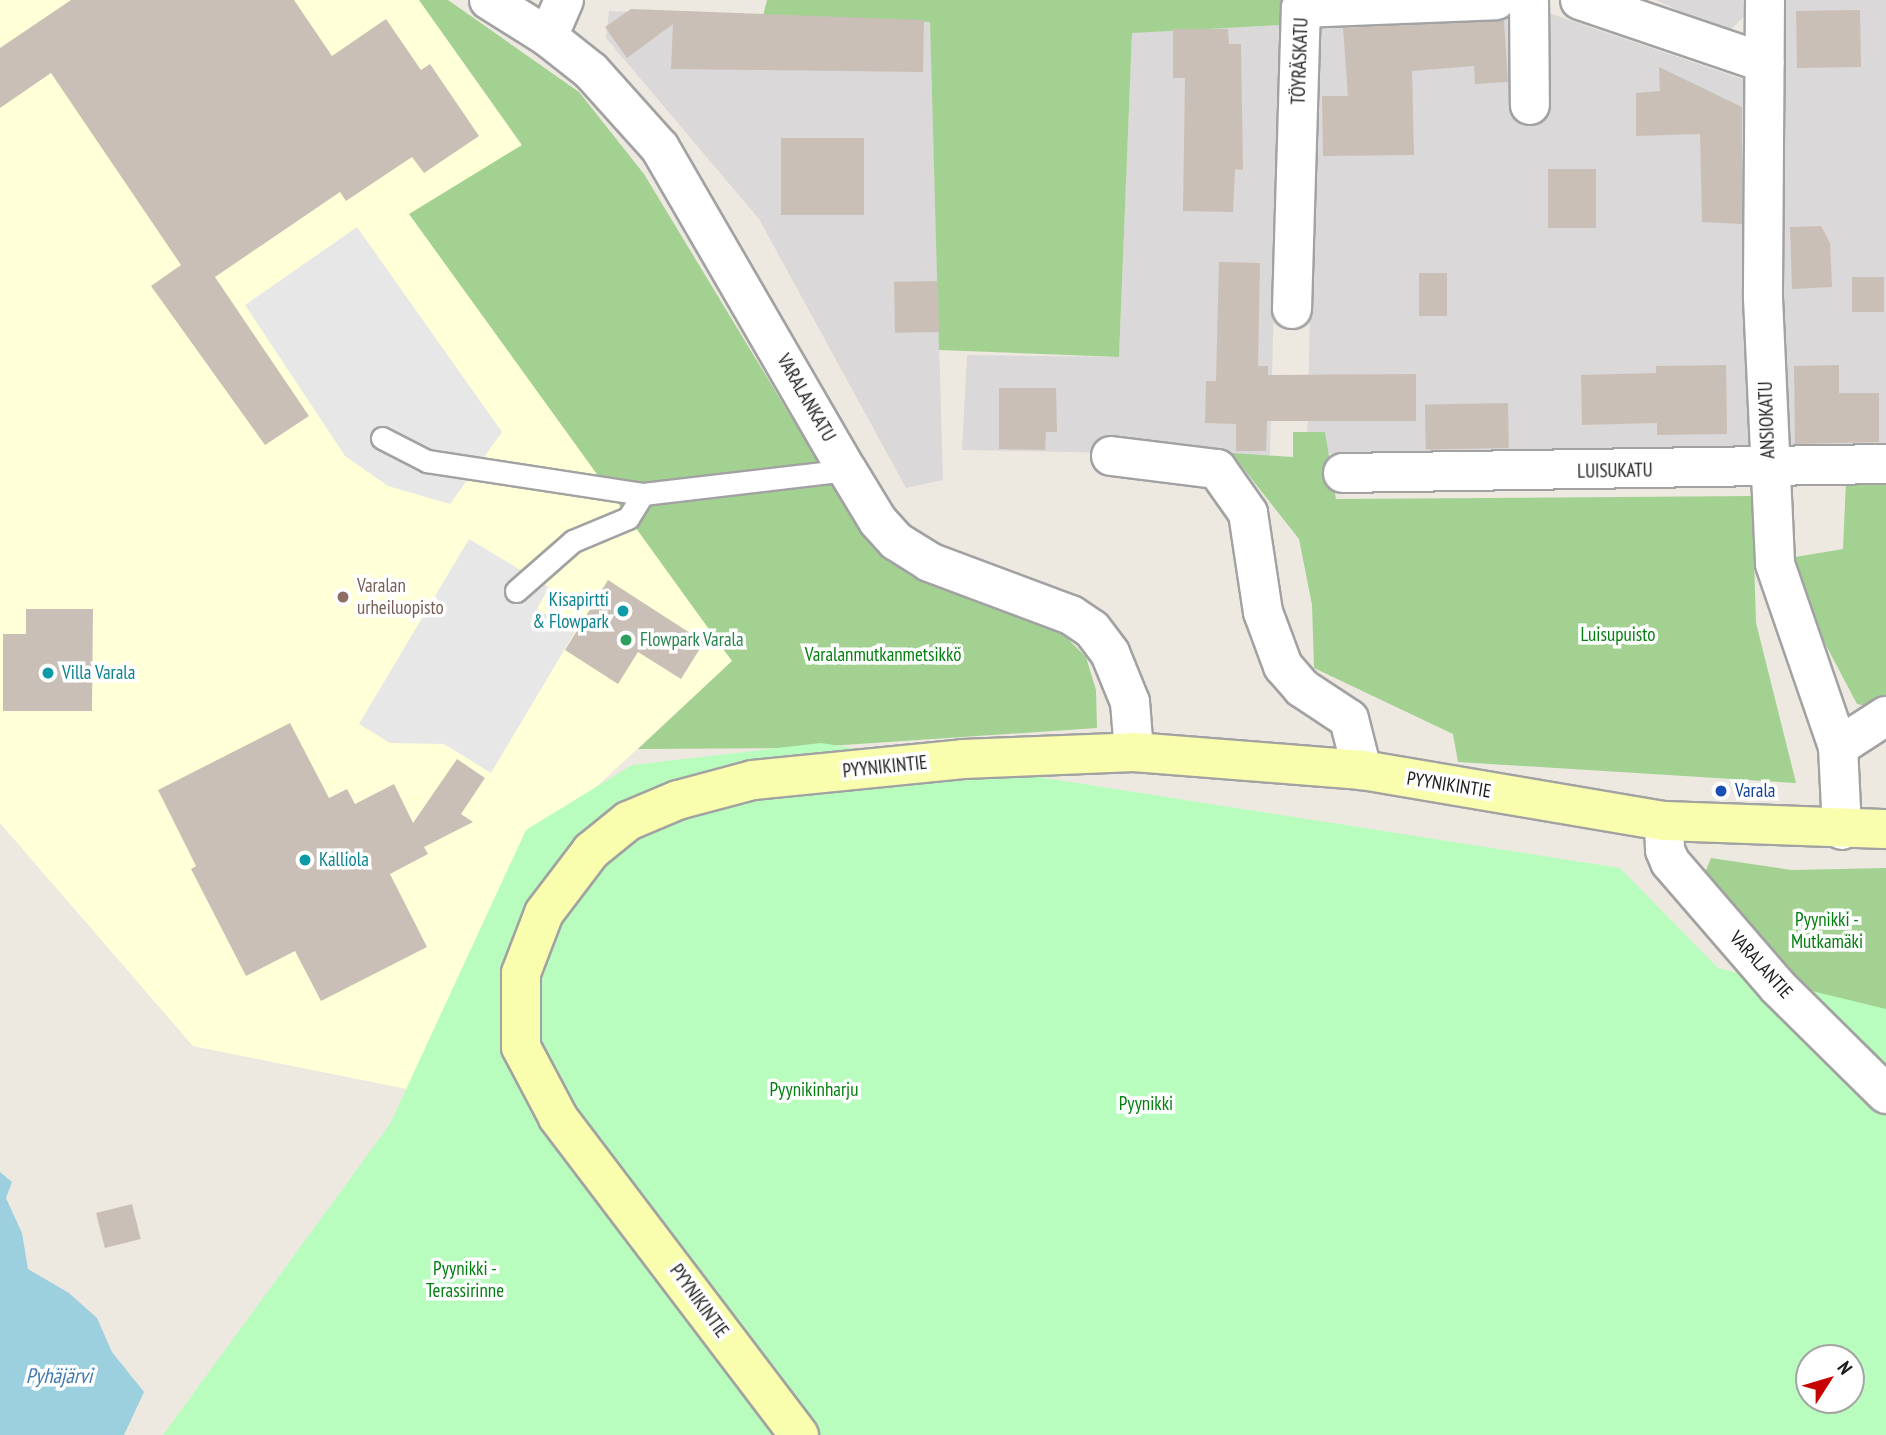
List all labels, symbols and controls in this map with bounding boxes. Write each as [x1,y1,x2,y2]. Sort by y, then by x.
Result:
street label: TÖYRÄSKATU [1287,17,1313,105]
street label: VARALANKATU [772,350,840,446]
street label: ANSIOKATU [1754,381,1780,459]
street label: LUISUKATU [1577,459,1653,483]
place label: Varalan urheiluopisto [357,575,444,619]
marker: Varalan urheiluopisto [335,589,351,605]
place label: Kisapirtti & Flowpark [533,589,609,633]
marker: Kisapirtti & Flowpark [615,603,631,619]
park label: Luisupuisto [1581,624,1655,646]
place label: Flowpark Varala [640,629,744,651]
marker: Flowpark Varala [618,632,634,648]
park label: Varalanmutkanmetsikkö [805,644,961,666]
place label: Villa Varala [62,662,136,684]
marker: Villa Varala [40,665,56,681]
street label: PYYNIKINTIE [842,751,928,783]
street label: PYYNIKINTIE [1405,767,1493,803]
place label: Varala [1735,780,1775,802]
marker: Varala [1713,783,1729,799]
place label: Kalliola [319,849,369,871]
marker: Kalliola [297,852,313,868]
park label: Pyynikki - Mutkamäki [1791,909,1863,953]
street label: VARALANTIE [1725,927,1797,1003]
park label: Pyynikinharju [770,1079,858,1101]
park label: Pyynikki [1119,1093,1173,1115]
park label: Pyynikki - Terassirinne [426,1258,504,1302]
street label: PYYNIKINTIE [665,1260,733,1342]
north arrow [1795,1344,1865,1414]
text: N [1832,1356,1858,1379]
water label: Pyhäjärvi [26,1363,92,1389]

